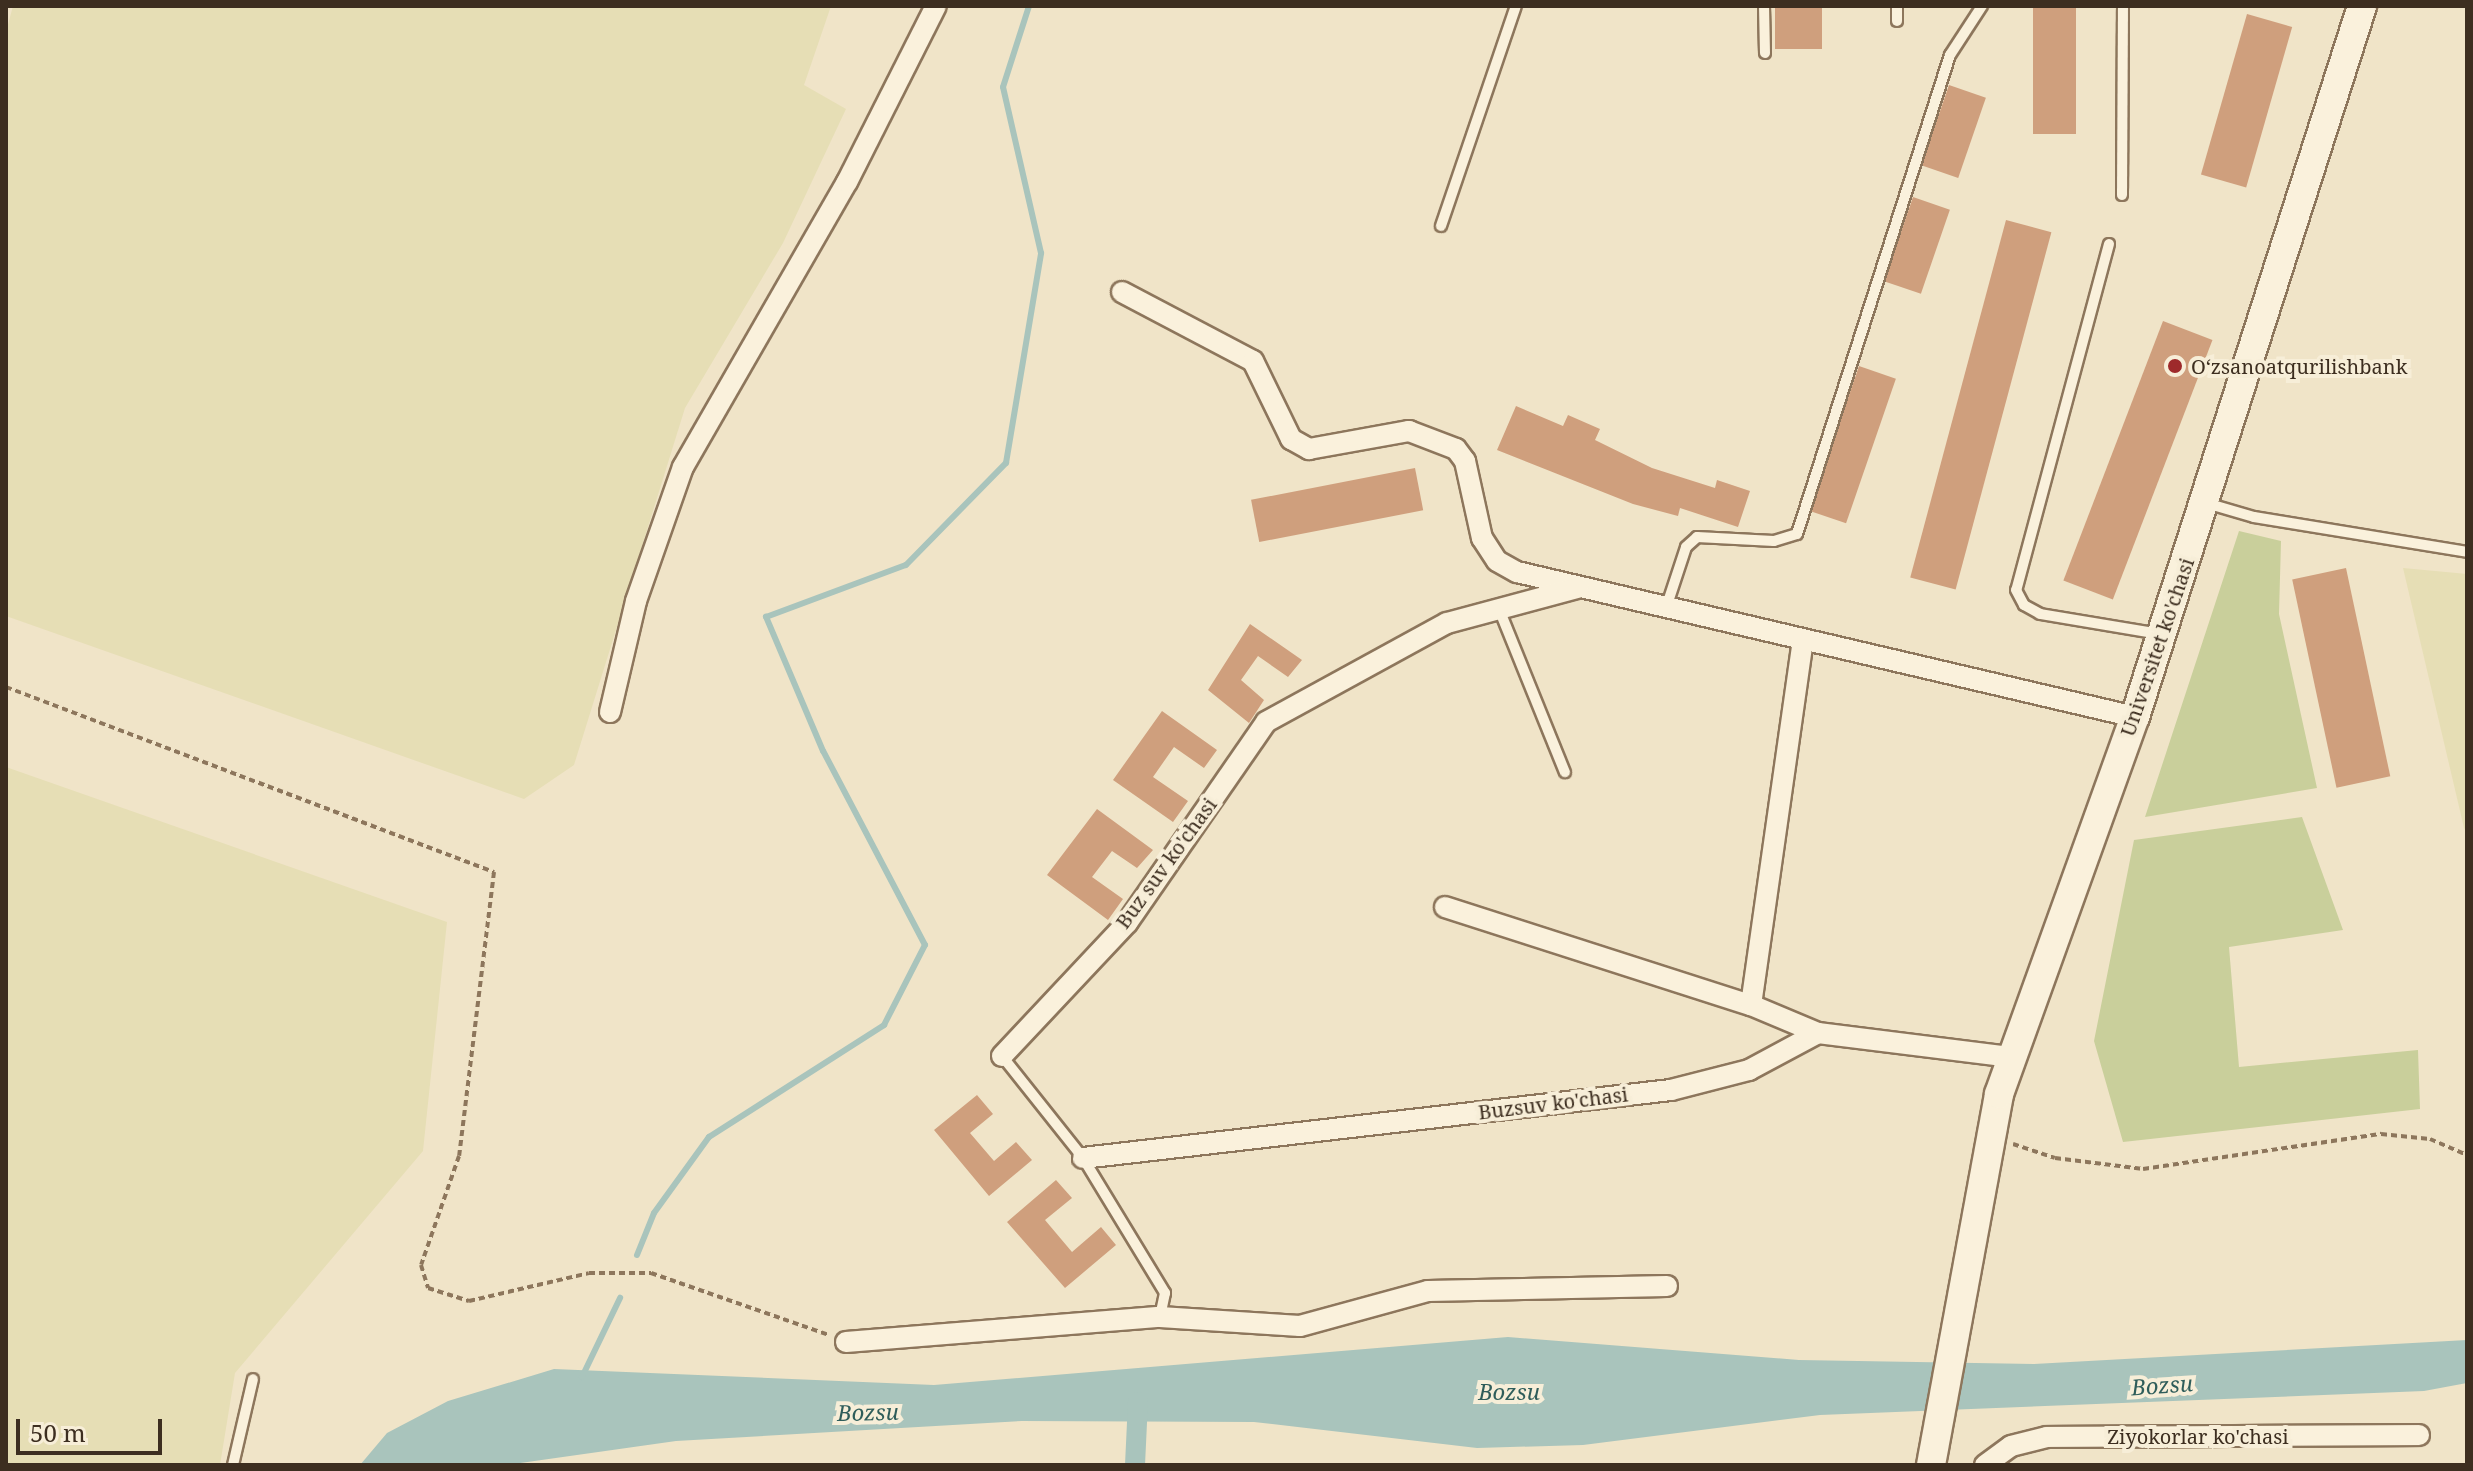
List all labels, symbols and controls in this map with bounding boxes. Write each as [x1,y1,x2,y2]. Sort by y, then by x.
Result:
place label: Oʻzsanoatqurilishbank [2191,354,2407,378]
marker: Oʻzsanoatqurilishbank [2166,357,2184,375]
street label: Universitet ko'chasi [2115,555,2199,739]
street label: Buz suv ko'chasi [1111,793,1221,933]
street label: Buzsuv ko'chasi [1477,1082,1629,1124]
water label: Bozsu [2130,1370,2194,1400]
water label: Bozsu [1478,1379,1540,1405]
water label: Bozsu [837,1398,899,1426]
scale bar [20,1403,166,1453]
text: 50 m [30,1416,86,1449]
street label: Ziyokorlar ko'chasi [2107,1424,2289,1448]

